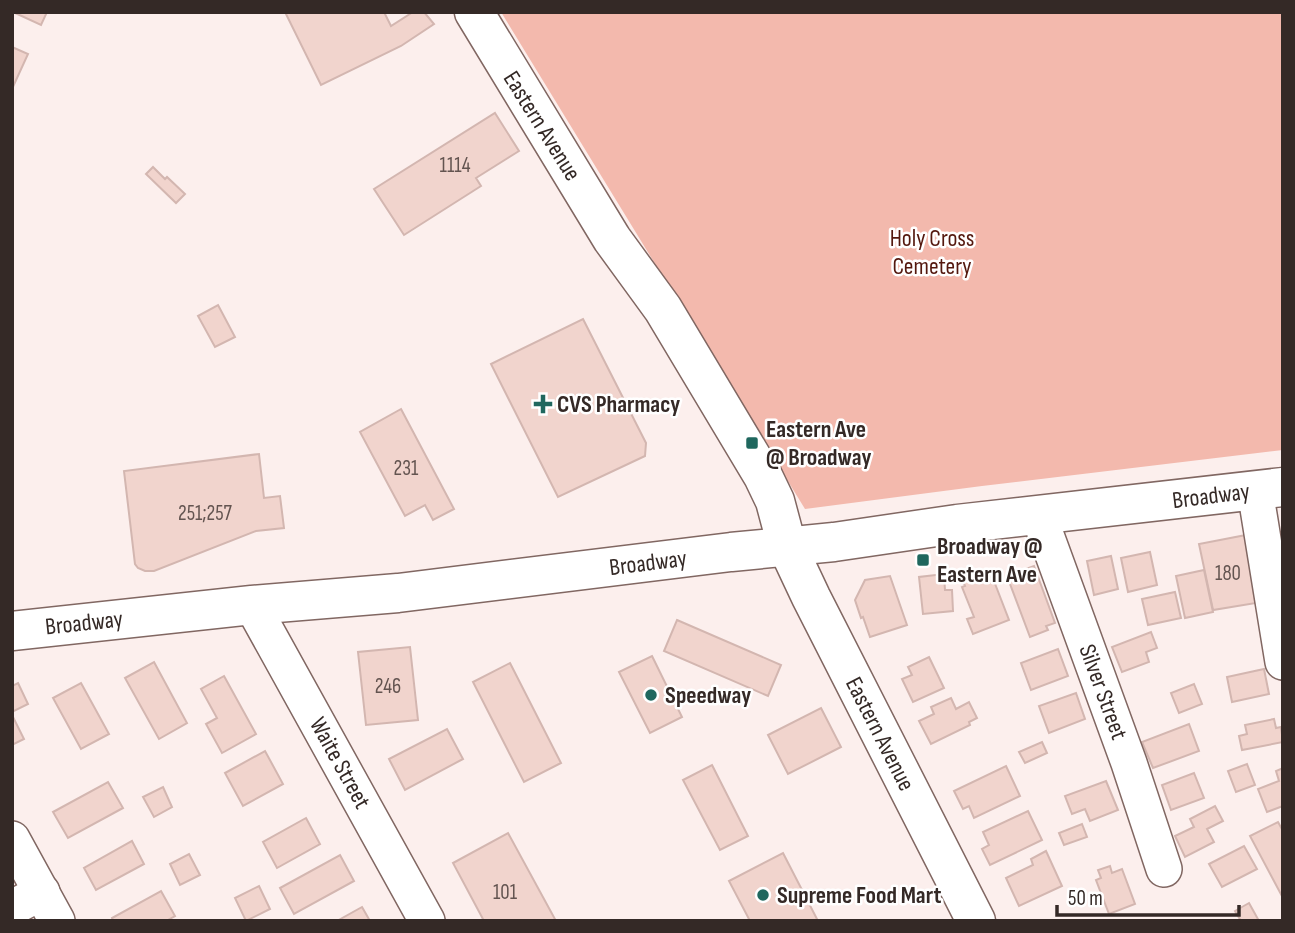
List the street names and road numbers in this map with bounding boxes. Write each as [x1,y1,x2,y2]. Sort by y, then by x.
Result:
street label: Eastern Avenue [497,66,587,186]
street label: Broadway [1171,477,1251,515]
street label: Broadway [608,544,688,582]
street label: Broadway [44,605,124,641]
street label: Silver Street [1072,640,1134,744]
street label: Eastern Avenue [839,672,921,796]
street label: Waite Street [303,712,377,814]

